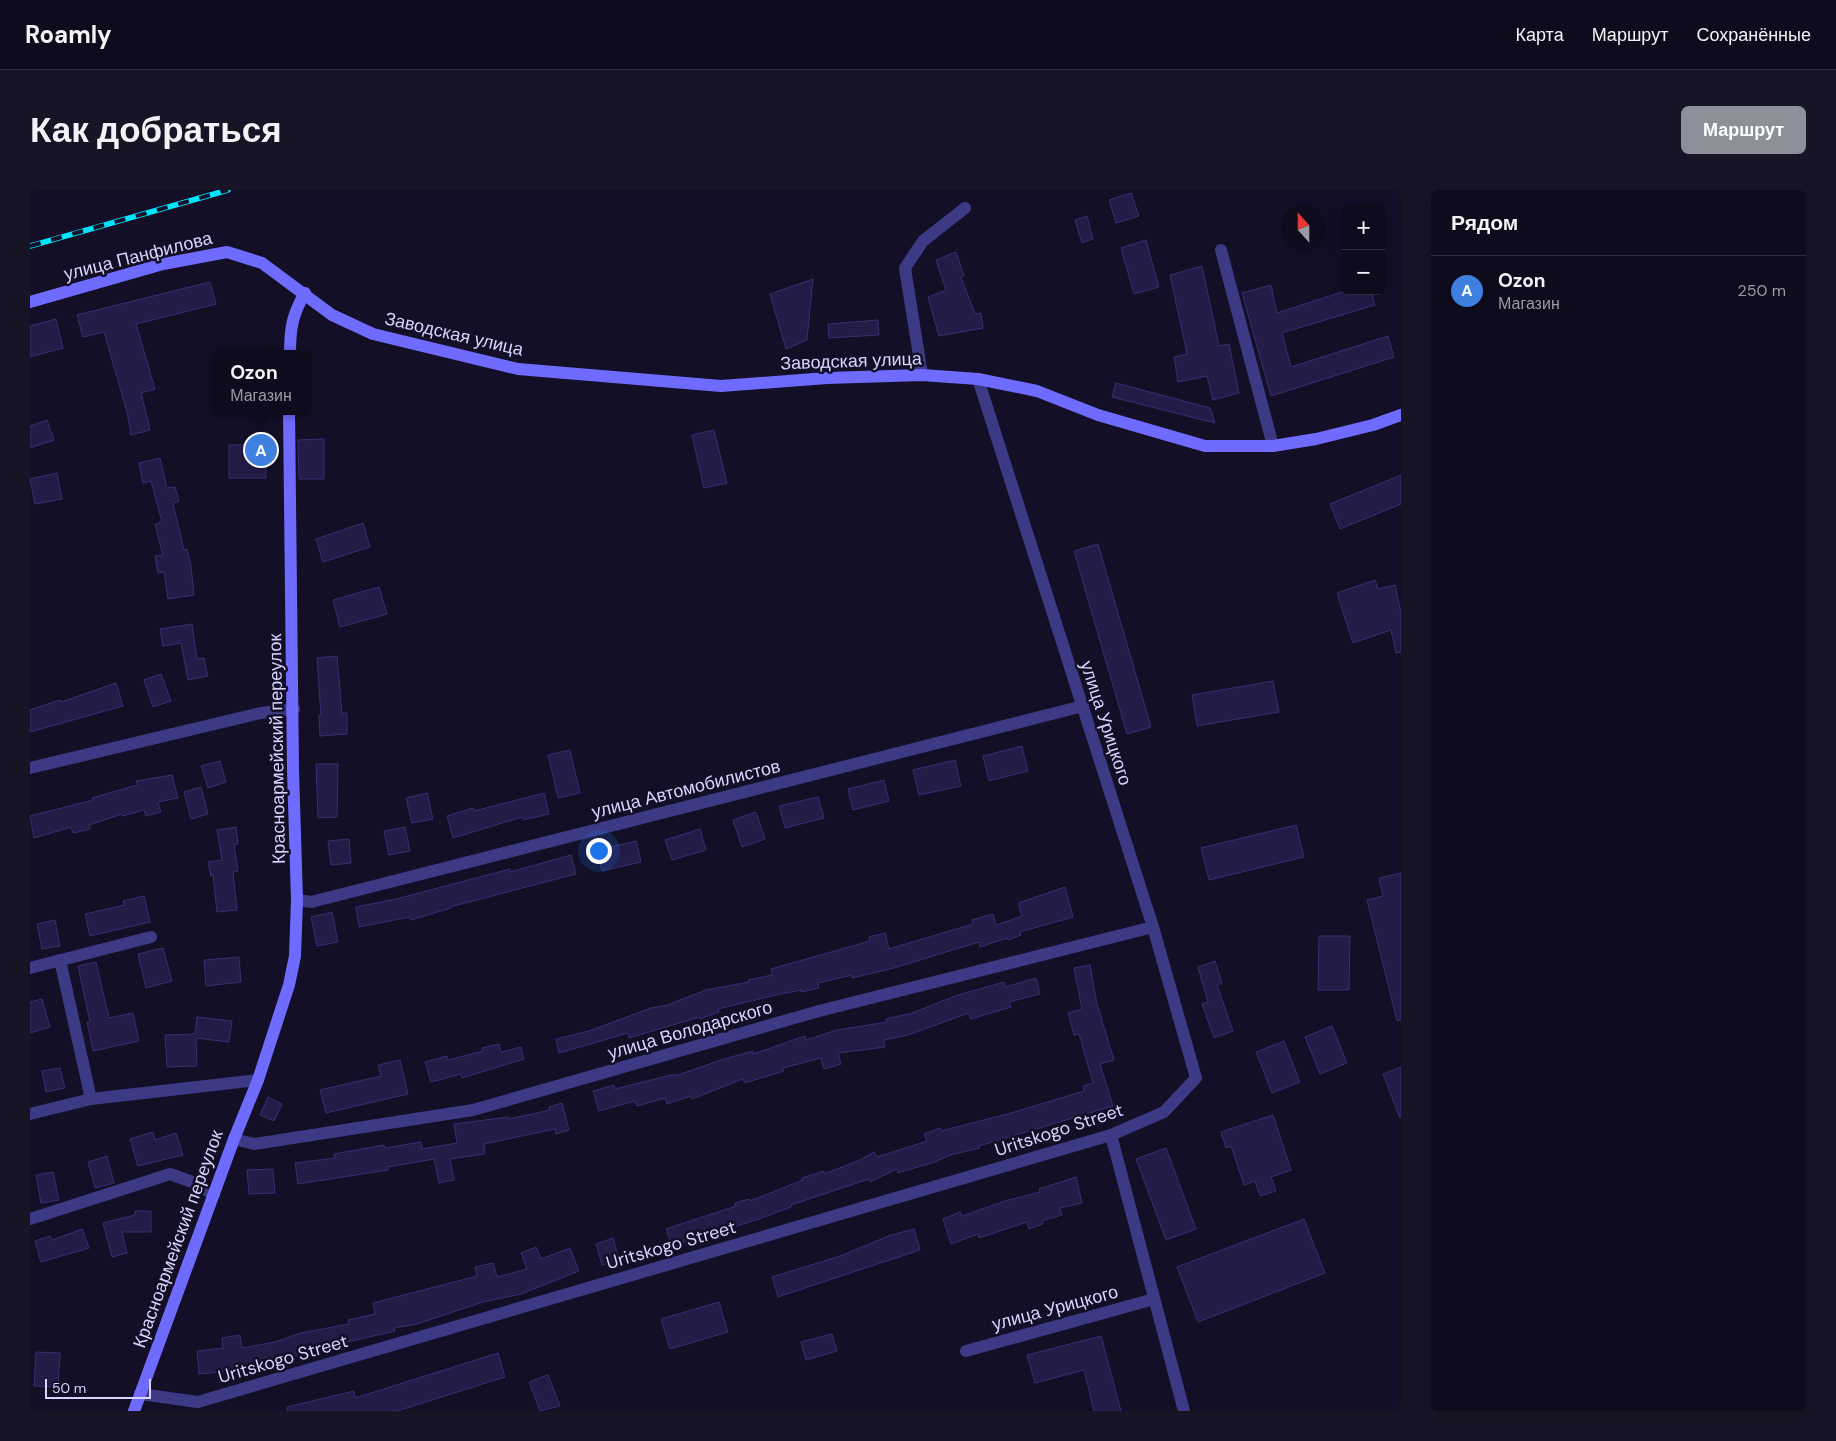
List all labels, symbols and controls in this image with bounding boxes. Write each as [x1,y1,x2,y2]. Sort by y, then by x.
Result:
text: Roamly [25,19,112,50]
text: Карта [1516,23,1564,47]
text: Маршрут [1592,23,1668,47]
text: Сохранённые [1696,23,1811,47]
button: Маршрут [1681,106,1806,154]
text: Как добраться [30,107,282,153]
north arrow [1281,205,1326,250]
map controls [1341,205,1386,295]
button: + [1341,205,1386,250]
text: Рядом [1451,209,1518,237]
street label: улица Панфилова [61,226,216,286]
button: − [1341,250,1386,295]
text: Ozon [1498,268,1546,293]
text: A [1461,280,1473,301]
text: 250 m [1738,280,1786,301]
text: Магазин [1498,293,1560,314]
street label: Заводская улица [382,306,527,362]
street label: Заводская улица [780,347,923,375]
popup [211,350,311,415]
text: Ozon [230,360,278,385]
text: Магазин [230,385,292,406]
pin: A [245,431,277,469]
street label: Красноармейский переулок [263,633,291,864]
street label: улица Урицкого [1075,658,1137,788]
street label: улица Автомобилистов [589,754,783,824]
your location [586,838,612,864]
street label: улица Володарского [605,995,775,1065]
street label: Uritskogo Street [992,1098,1126,1162]
street label: Красноармейский переулок [127,1126,229,1351]
street label: Uritskogo Street [603,1215,739,1275]
street label: улица Урицкого [989,1280,1121,1336]
street label: Uritskogo Street [215,1329,351,1389]
scale bar [45,1376,151,1399]
text: 50 m [52,1379,86,1397]

